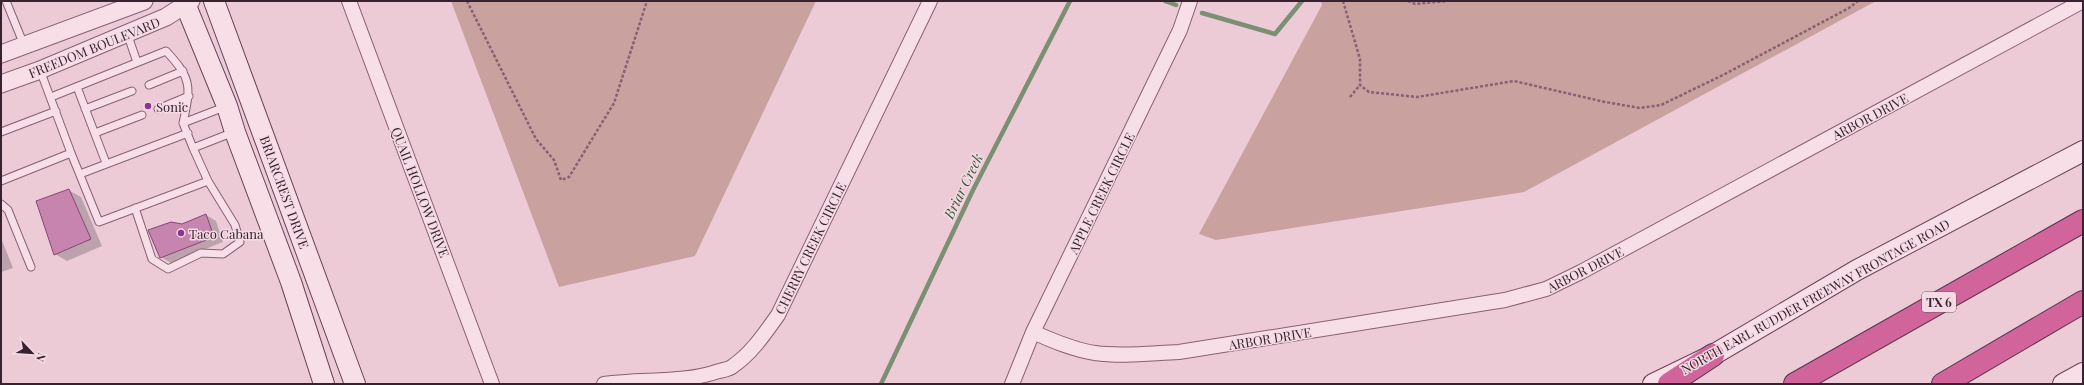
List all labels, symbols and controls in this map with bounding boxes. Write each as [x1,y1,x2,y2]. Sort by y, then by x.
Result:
street label: FREEDOM BOULEVARD [26,13,162,81]
street label: ARBOR DRIVE [1828,89,1911,144]
place label: Sonic [156,98,188,115]
marker: Sonic [143,101,153,111]
street label: QUAIL HOLLOW DRIVE [388,124,454,260]
street label: APPLE CREEK CIRCLE [1064,129,1138,257]
street label: BRIARCREST DRIVE [257,133,313,251]
water label: Briar Creek [939,150,987,223]
street label: CHERRY CREEK CIRCLE [771,179,849,317]
street label: NORTH EARL RUDDER FREEWAY FRONTAGE ROAD [1678,215,1952,377]
place label: Taco Cabana [189,225,264,242]
marker: Taco Cabana [176,228,186,238]
street label: ARBOR DRIVE [1543,242,1626,296]
road number: TX 6 [1922,292,1956,312]
street label: ARBOR DRIVE [1226,323,1313,353]
north arrow [12,333,52,373]
text: N [33,351,50,364]

